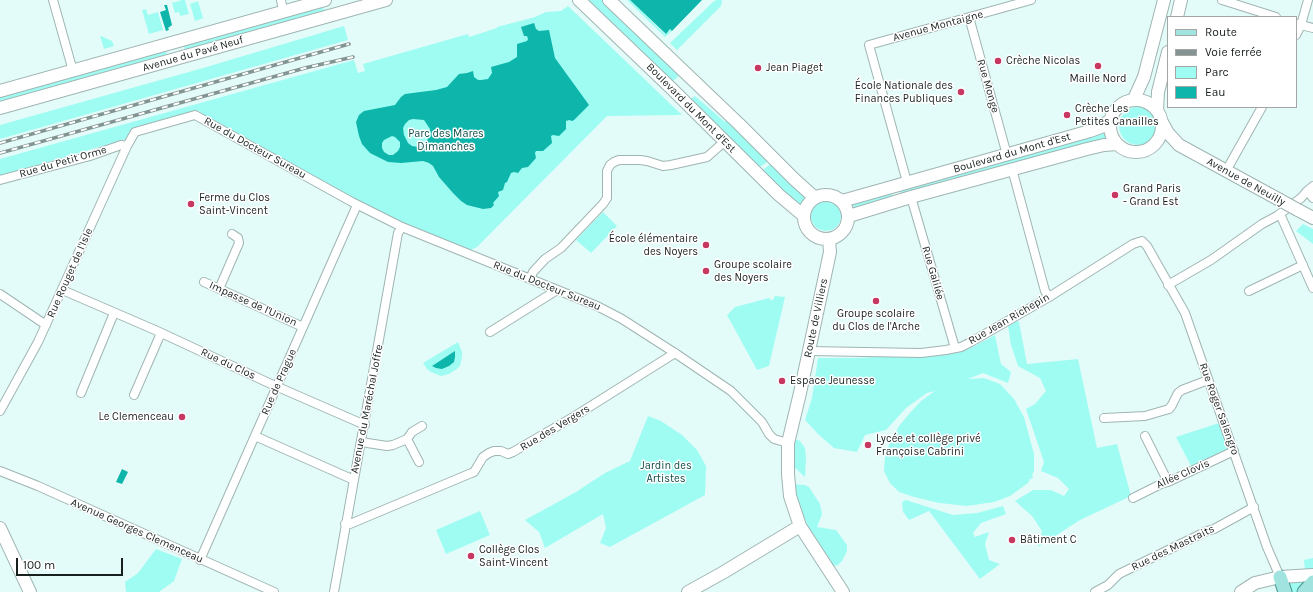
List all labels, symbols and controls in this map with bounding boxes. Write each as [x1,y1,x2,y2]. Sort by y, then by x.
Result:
street label: Avenue Montaigne [891,8,985,44]
legend [1167,16,1297,108]
text: Route [1205,25,1237,39]
street label: Avenue du Pavé Neuf [141,33,245,75]
text: Voie ferrée [1205,45,1262,59]
place label: Crèche Nicolas [1006,54,1080,68]
marker: Crèche Nicolas [993,56,1003,66]
street label: Rue Monge [974,58,1002,114]
street label: Boulevard du Mont d'Est [643,60,739,156]
place label: Jean Piaget [766,61,823,75]
marker: Maille Nord [1093,61,1103,71]
marker: Jean Piaget [753,63,763,73]
text: Parc [1205,65,1229,79]
place label: Maille Nord [1069,72,1127,86]
place label: École Nationale des Finances Publiques [855,79,953,105]
text: Eau [1205,85,1226,99]
marker: École Nationale des Finances Publiques [956,87,966,97]
place label: Crèche Les Petites Canailles [1075,102,1159,128]
marker: Crèche Les Petites Canailles [1062,110,1072,120]
street label: Rue du Docteur Sureau [201,114,309,182]
park label: Parc des Mares Dimanches [408,127,484,153]
street label: Boulevard du Mont d'Est [952,130,1072,176]
street label: Rue du Petit Orme [18,143,108,181]
street label: Avenue de Neuilly [1204,155,1288,209]
place label: Grand Paris - Grand Est [1123,182,1181,208]
marker: Grand Paris - Grand Est [1110,190,1120,200]
place label: Ferme du Clos Saint-Vincent [199,191,270,217]
marker: Ferme du Clos Saint-Vincent [186,199,196,209]
street label: Rue Rouget de l'Isle [44,226,96,320]
place label: École élémentaire des Noyers [609,232,698,258]
marker: École élémentaire des Noyers [701,240,711,250]
street label: Rue Galilée [919,244,947,302]
street label: Rue du Docteur Sureau [491,258,603,314]
place label: Groupe scolaire des Noyers [714,258,792,284]
marker: Groupe scolaire des Noyers [701,266,711,276]
street label: Route de Villiers [801,277,831,359]
street label: Impasse de l'Union [207,279,299,329]
street label: Rue Jean Richepin [966,290,1052,348]
marker: Groupe scolaire du Clos de l'Arche [871,296,881,306]
place label: Groupe scolaire du Clos de l'Arche [832,307,920,333]
street label: Avenue du Maréchal Joffre [348,343,386,475]
street label: Rue du Clos [198,346,258,382]
street label: Rue de Prague [259,347,299,417]
street label: Rue Roger Salengro [1196,361,1242,457]
place label: Espace Jeunesse [790,374,875,388]
marker: Espace Jeunesse [777,376,787,386]
street label: Rue des Vergers [518,402,592,454]
place label: Le Clemenceau [99,410,174,424]
marker: Le Clemenceau [177,412,187,422]
place label: Lycée et collège privé Françoise Cabrini [876,432,981,458]
marker: Lycée et collège privé Françoise Cabrini [863,440,873,450]
street label: Allée Clovis [1154,456,1212,492]
park label: Jardin des Artistes [640,459,692,485]
street label: Avenue Georges Clemenceau [69,496,205,566]
street label: Rue des Mastraits [1129,522,1217,574]
place label: Bâtiment C [1020,533,1076,547]
marker: Bâtiment C [1007,535,1017,545]
place label: Collège Clos Saint-Vincent [479,543,548,569]
scale bar [18,550,125,576]
marker: Collège Clos Saint-Vincent [466,551,476,561]
text: 100 m [23,558,55,572]

